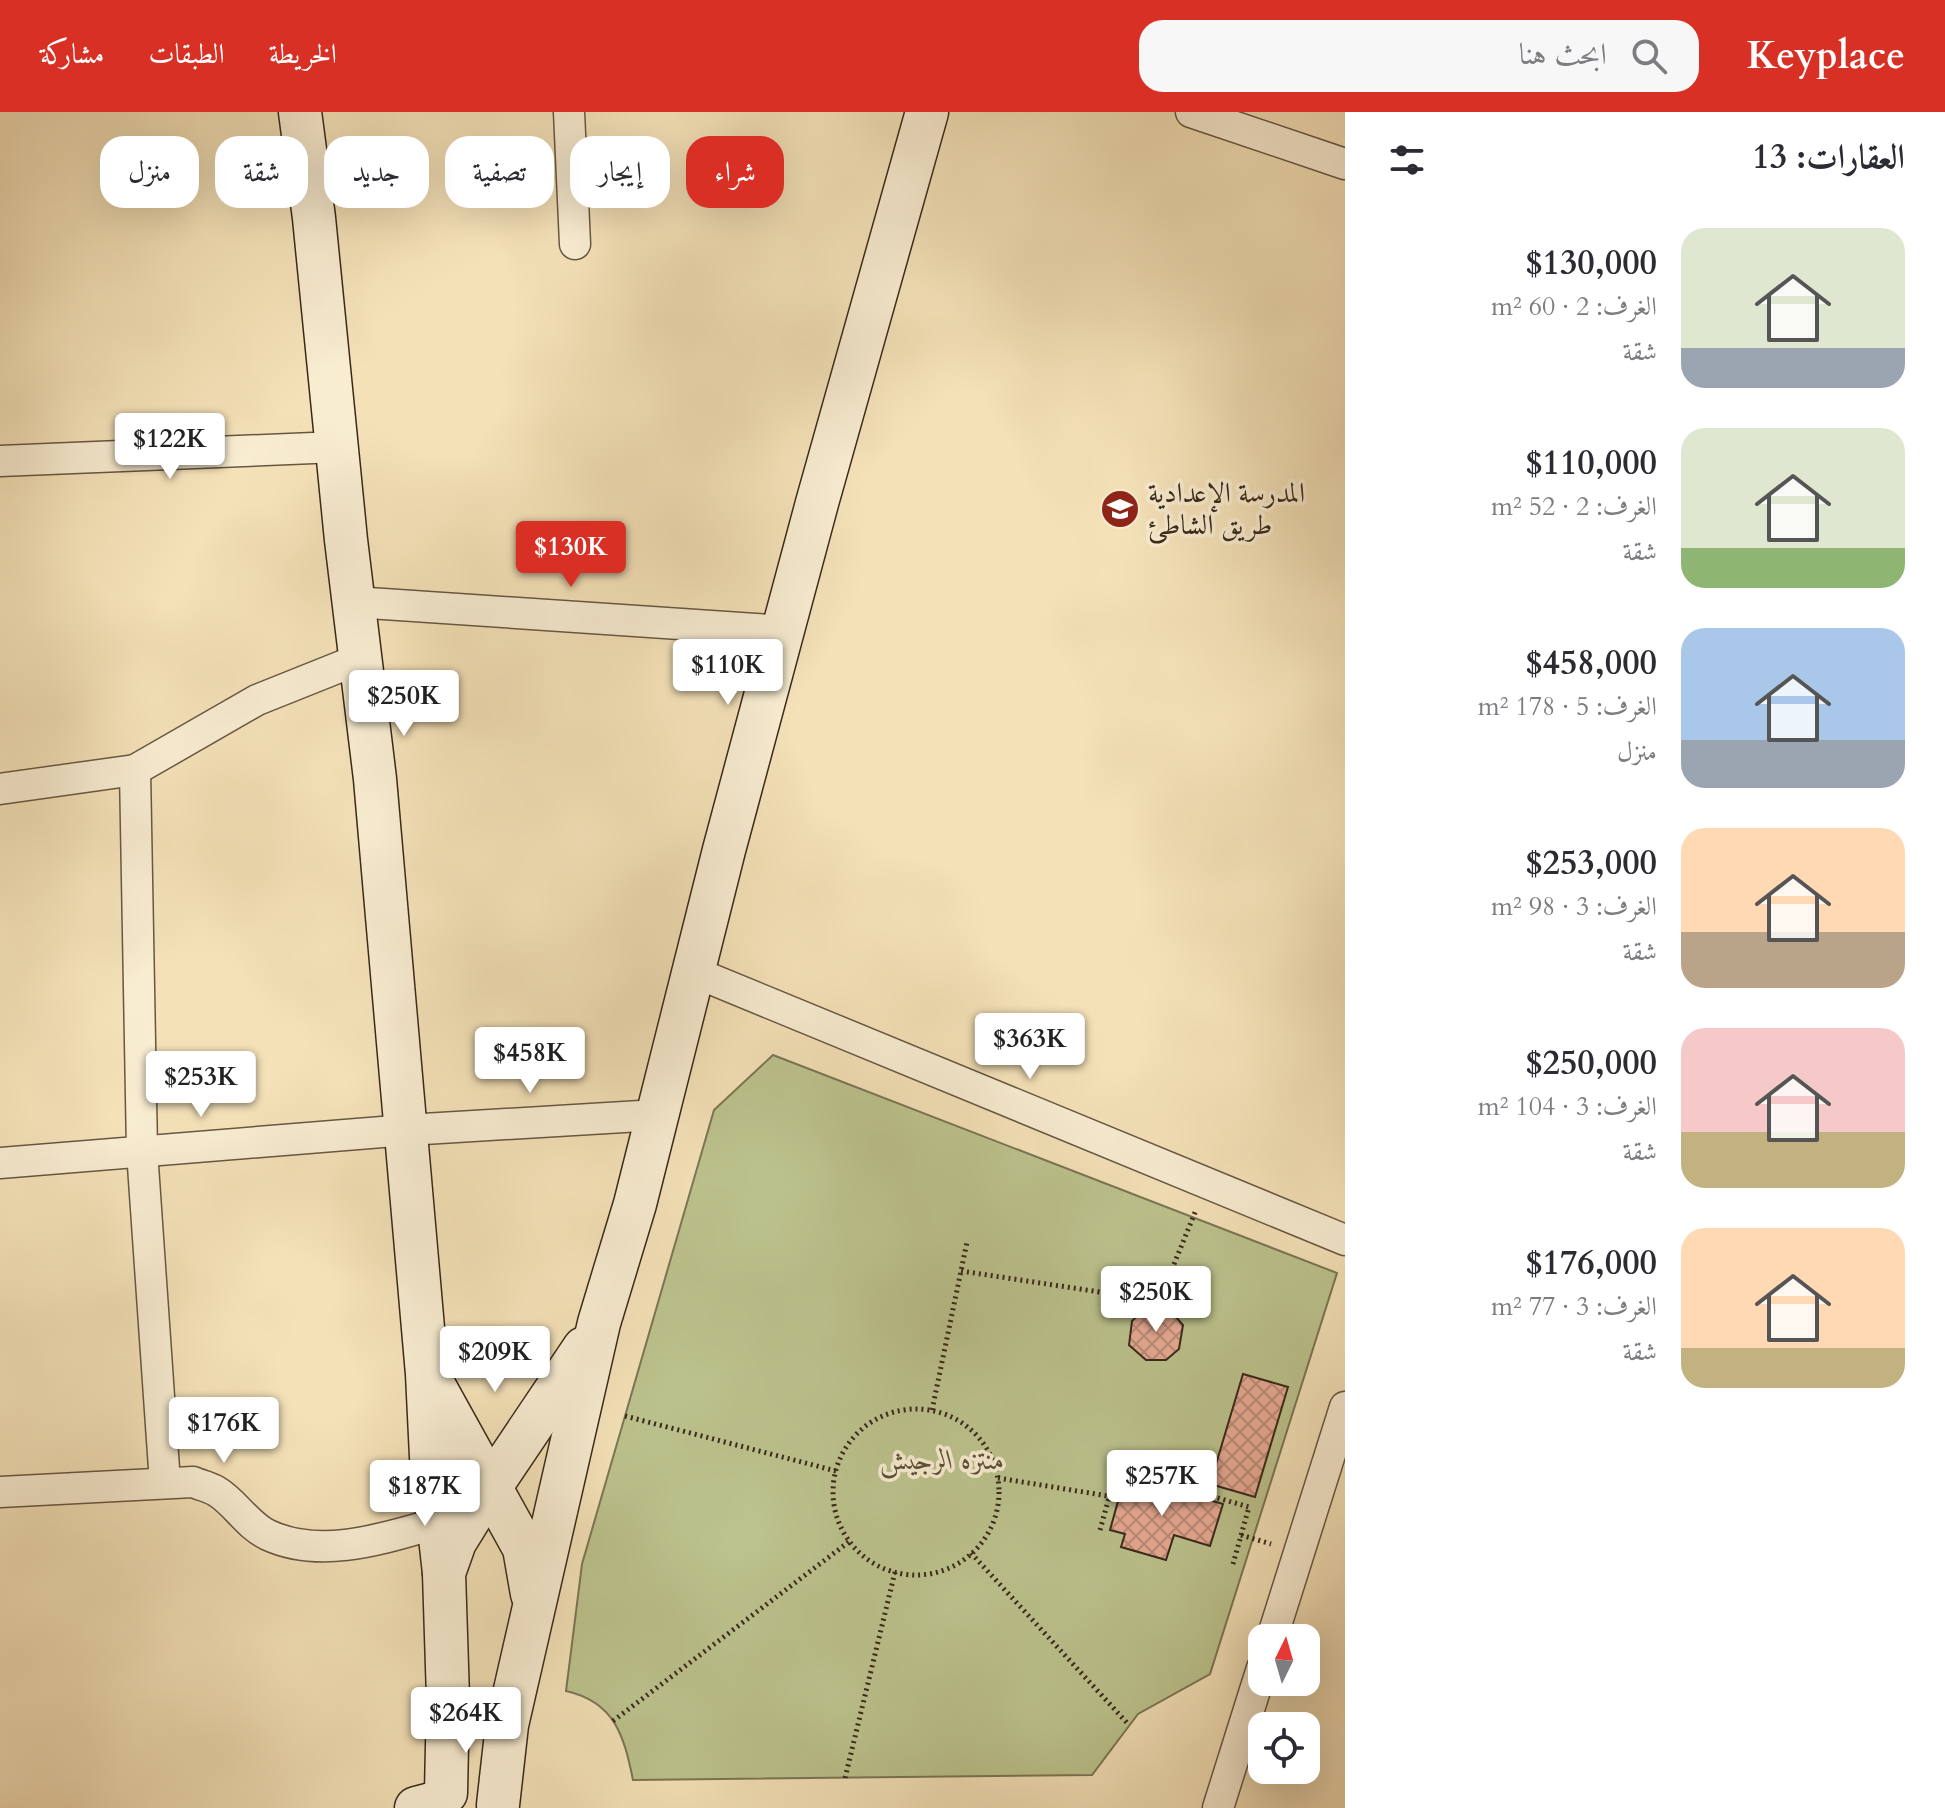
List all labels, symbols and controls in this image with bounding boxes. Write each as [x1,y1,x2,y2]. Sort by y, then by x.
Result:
search box [1139,20,1699,92]
text: Keyplace [1747,30,1905,82]
text: ابحث هنا [1519,34,1607,75]
icon: search [1627,34,1671,78]
text: مشاركة [40,35,104,73]
text: الطبقات [148,35,225,73]
text: الخريطة [269,35,337,73]
text: العقارات: 13 [1752,134,1905,180]
chip: منزل [100,136,199,208]
chip: شقة [215,136,308,208]
chip: جديد [324,136,429,208]
chip: تصفية [445,136,554,208]
chip: إيجار [570,136,670,208]
chip: شراء [686,136,784,208]
icon: filters [1385,138,1429,182]
text: $130,000 [1525,240,1657,286]
icon: home [1745,260,1841,356]
text: الغرف: 2 · 60 m² [1491,289,1657,324]
text: شقة [1623,334,1657,369]
pin: $122K [114,413,226,481]
text: $122K [133,421,207,456]
text: $110,000 [1525,440,1657,486]
icon: home [1745,460,1841,556]
place label: المدرسة الإعدادية طريق الشاطئ [1148,474,1305,544]
school or university icon: المدرسة الإعدادية طريق الشاطئ [1099,488,1141,530]
text: الغرف: 2 · 52 m² [1491,489,1657,524]
pin: $130K [515,521,627,589]
text: $130K [534,529,608,564]
text: شقة [1623,534,1657,569]
pin: $110K [672,639,784,707]
text: $458,000 [1525,640,1657,686]
text: $110K [691,647,765,682]
icon: home [1745,660,1841,756]
pin: $250K [348,670,460,738]
text: $250K [367,678,441,713]
text: الغرف: 5 · 178 m² [1478,689,1657,724]
text: منزل [1617,734,1657,769]
text: $253,000 [1525,840,1657,886]
icon: home [1745,860,1841,956]
text: الغرف: 3 · 98 m² [1491,889,1657,924]
text: شقة [1623,934,1657,969]
pin: $363K [974,1013,1086,1081]
text: $363K [993,1021,1067,1056]
pin: $458K [474,1027,586,1095]
text: $458K [493,1035,567,1070]
text: $250,000 [1525,1040,1657,1086]
pin: $253K [145,1051,257,1119]
text: $253K [164,1059,238,1094]
icon: home [1745,1060,1841,1156]
text: الغرف: 3 · 104 m² [1478,1089,1657,1124]
text: شقة [1623,1134,1657,1169]
text: $176,000 [1525,1240,1657,1286]
icon: home [1745,1260,1841,1356]
pin: $250K [1100,1266,1212,1334]
text: $250K [1119,1274,1193,1309]
text: الغرف: 3 · 77 m² [1491,1289,1657,1324]
pin: $209K [439,1326,551,1394]
text: $209K [458,1334,532,1369]
text: شقة [1623,1334,1657,1369]
pin: $176K [168,1397,280,1465]
text: $176K [187,1405,261,1440]
park label: منتزه الرجيش [879,1441,1005,1479]
pin: $257K [1106,1450,1218,1518]
text: $257K [1125,1458,1199,1493]
pin: $187K [369,1460,481,1528]
text: $187K [388,1468,462,1503]
north arrow [1248,1624,1320,1696]
map controls [1248,1624,1320,1784]
pin: $264K [410,1687,522,1755]
text: $264K [429,1695,503,1730]
button: locate [1248,1712,1320,1784]

